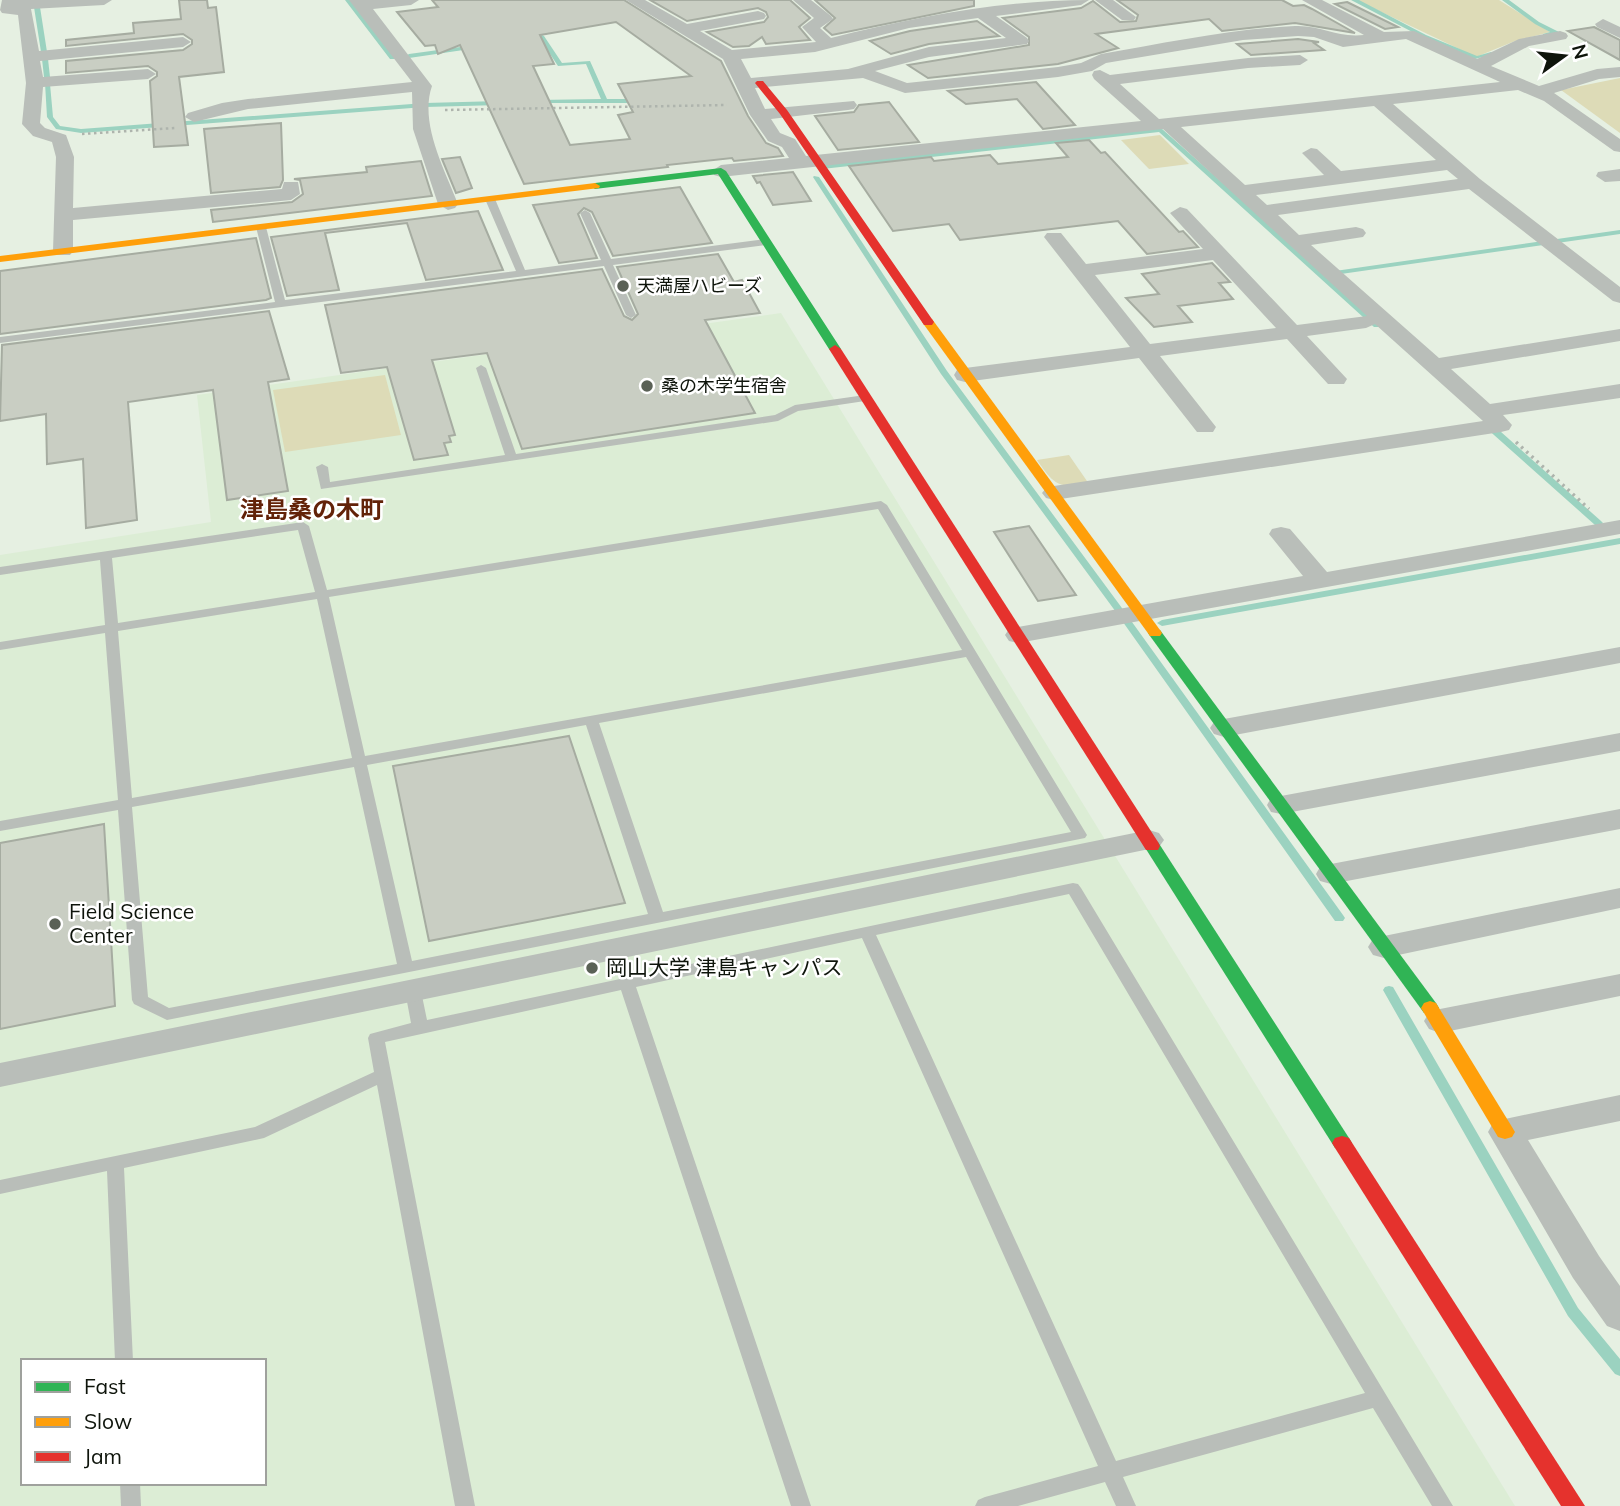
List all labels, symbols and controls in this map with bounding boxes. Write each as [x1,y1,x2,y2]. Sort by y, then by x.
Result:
north arrow [1529,21,1599,91]
text: N [1567,42,1594,62]
place label: 天満屋ハビーズ [637,274,762,297]
marker: 天満屋ハビーズ [615,278,631,294]
place label: 桑の木学生宿舎 [661,374,787,397]
marker: 桑の木学生宿舎 [639,378,655,394]
district label: 津島桑の木町 [240,494,384,524]
place label: Field Science Center [69,898,194,948]
marker: Field Science Center [47,916,63,932]
place label: 岡山大学 津島キャンパス [606,954,842,980]
marker: 岡山大学 津島キャンパス [584,960,600,976]
legend [21,1359,266,1485]
text: Fast [84,1373,126,1399]
text: Slow [84,1408,132,1434]
text: Jam [84,1443,122,1469]

